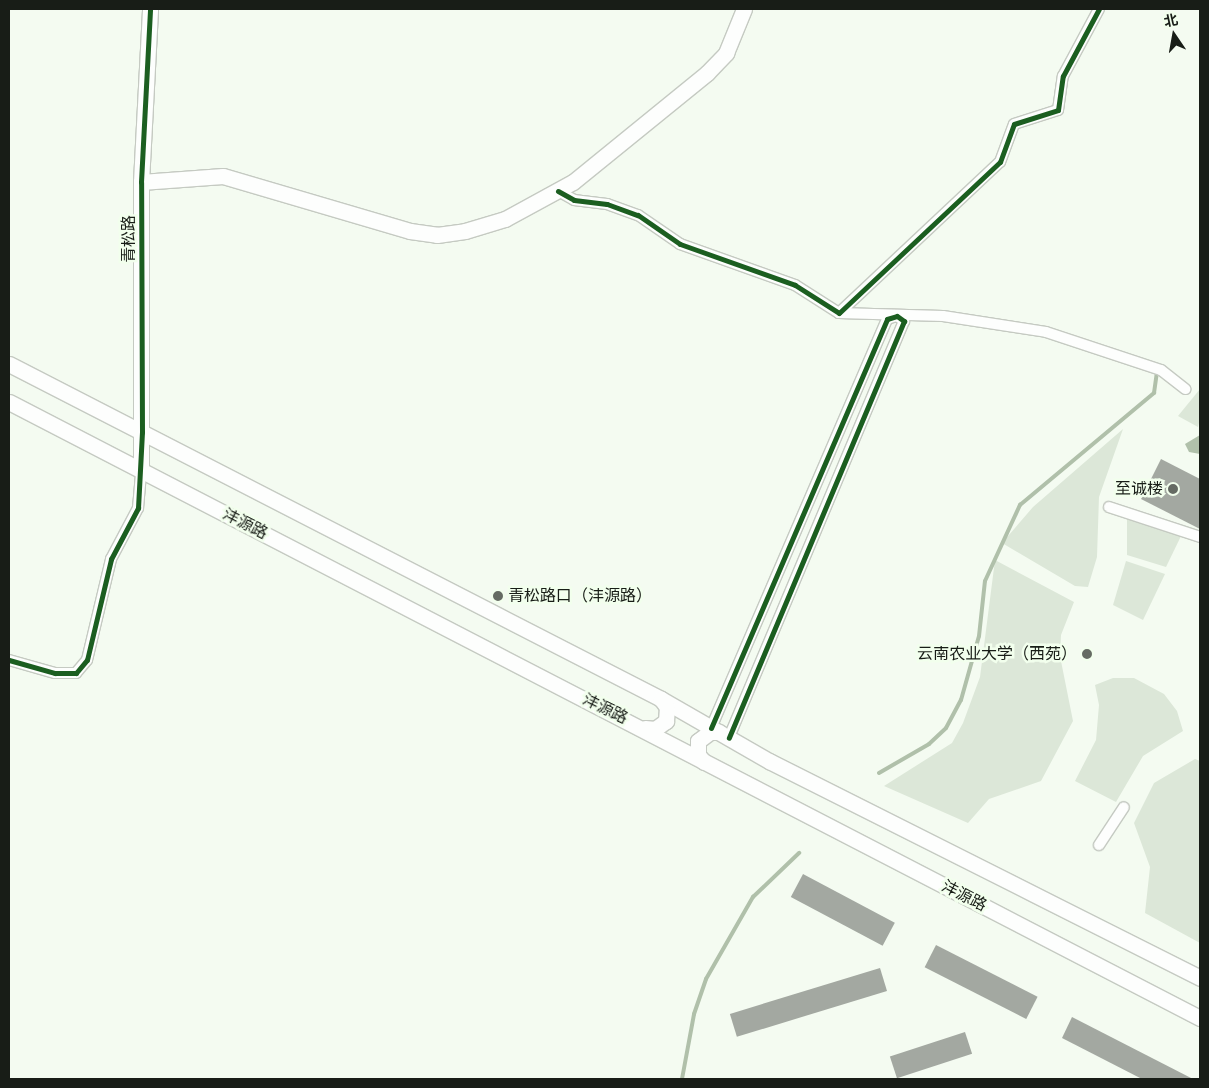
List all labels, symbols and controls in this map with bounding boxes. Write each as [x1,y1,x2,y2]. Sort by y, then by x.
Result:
north arrow [1149,10,1199,60]
text: 北 [1162,11,1179,30]
street label: 青松路 [119,215,139,263]
place label: 至诚楼 [1115,479,1163,499]
marker: 至诚楼 [1167,483,1179,495]
street label: 沣源路 [219,505,271,543]
place label: 青松路口（沣源路） [508,586,652,606]
marker: 青松路口（沣源路） [492,590,504,602]
place label: 云南农业大学（西苑） [917,644,1077,664]
marker: 云南农业大学（西苑） [1081,648,1093,660]
street label: 沣源路 [579,690,631,728]
street label: 沣源路 [938,877,990,915]

